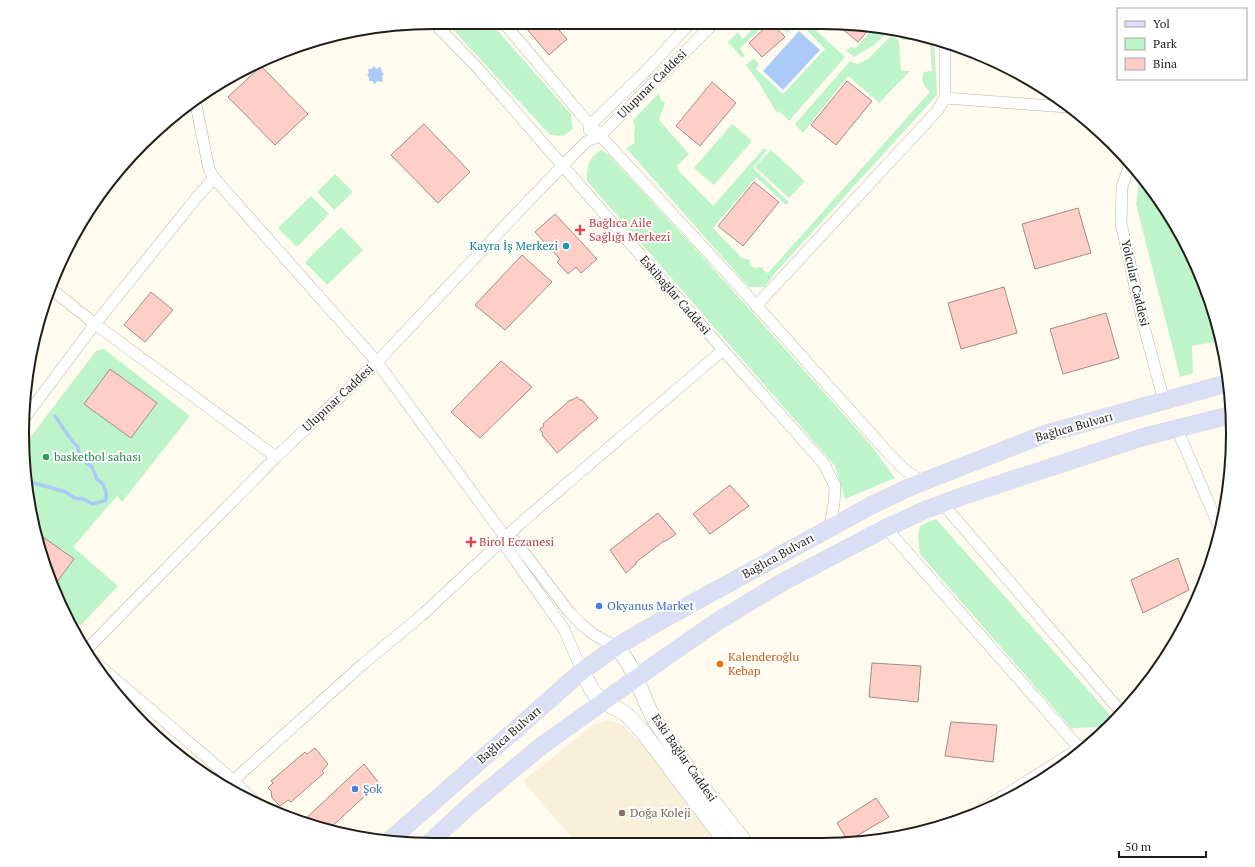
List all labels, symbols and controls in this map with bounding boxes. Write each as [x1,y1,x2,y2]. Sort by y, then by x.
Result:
legend [1117,8,1247,80]
text: Yol [1153,16,1170,31]
text: Park [1153,36,1178,51]
street label: Ulupınar Caddesi [614,46,690,121]
text: Bina [1153,56,1177,71]
place label: Bağlıca Aile Sağlığı Merkezi [589,215,671,244]
marker: Bağlıca Aile Sağlığı Merkezi [574,224,586,236]
place label: Kayra İş Merkezi [470,238,558,253]
street label: Yolcular Caddesi [1118,238,1153,328]
marker: Kayra İş Merkezi [561,241,571,251]
street label: Eskibağlar Caddesi [637,252,714,338]
street label: Ulupınar Caddesi [299,361,377,434]
street label: Bağlıca Bulvarı [1033,408,1115,445]
place label: basketbol sahası [54,449,142,464]
marker: basketbol sahası [41,452,51,462]
street label: Bağlıca Bulvarı [739,529,817,581]
place label: Birol Eczanesi [479,534,554,549]
marker: Birol Eczanesi [466,537,476,547]
place label: Okyanus Market [607,598,694,613]
marker: Okyanus Market [594,601,604,611]
place label: Kalenderoğlu Kebap [728,649,799,678]
marker: Kalenderoğlu Kebap [715,659,725,669]
street label: Bağlıca Bulvarı [474,703,544,766]
street label: Eski Bağlar Caddesi [648,711,721,805]
place label: Şok [363,781,383,796]
marker: Şok [350,784,360,794]
place label: Doğa Koleji [630,805,691,820]
marker: Doğa Koleji [617,808,627,818]
scale bar [1119,833,1206,859]
text: 50 m [1125,839,1152,854]

